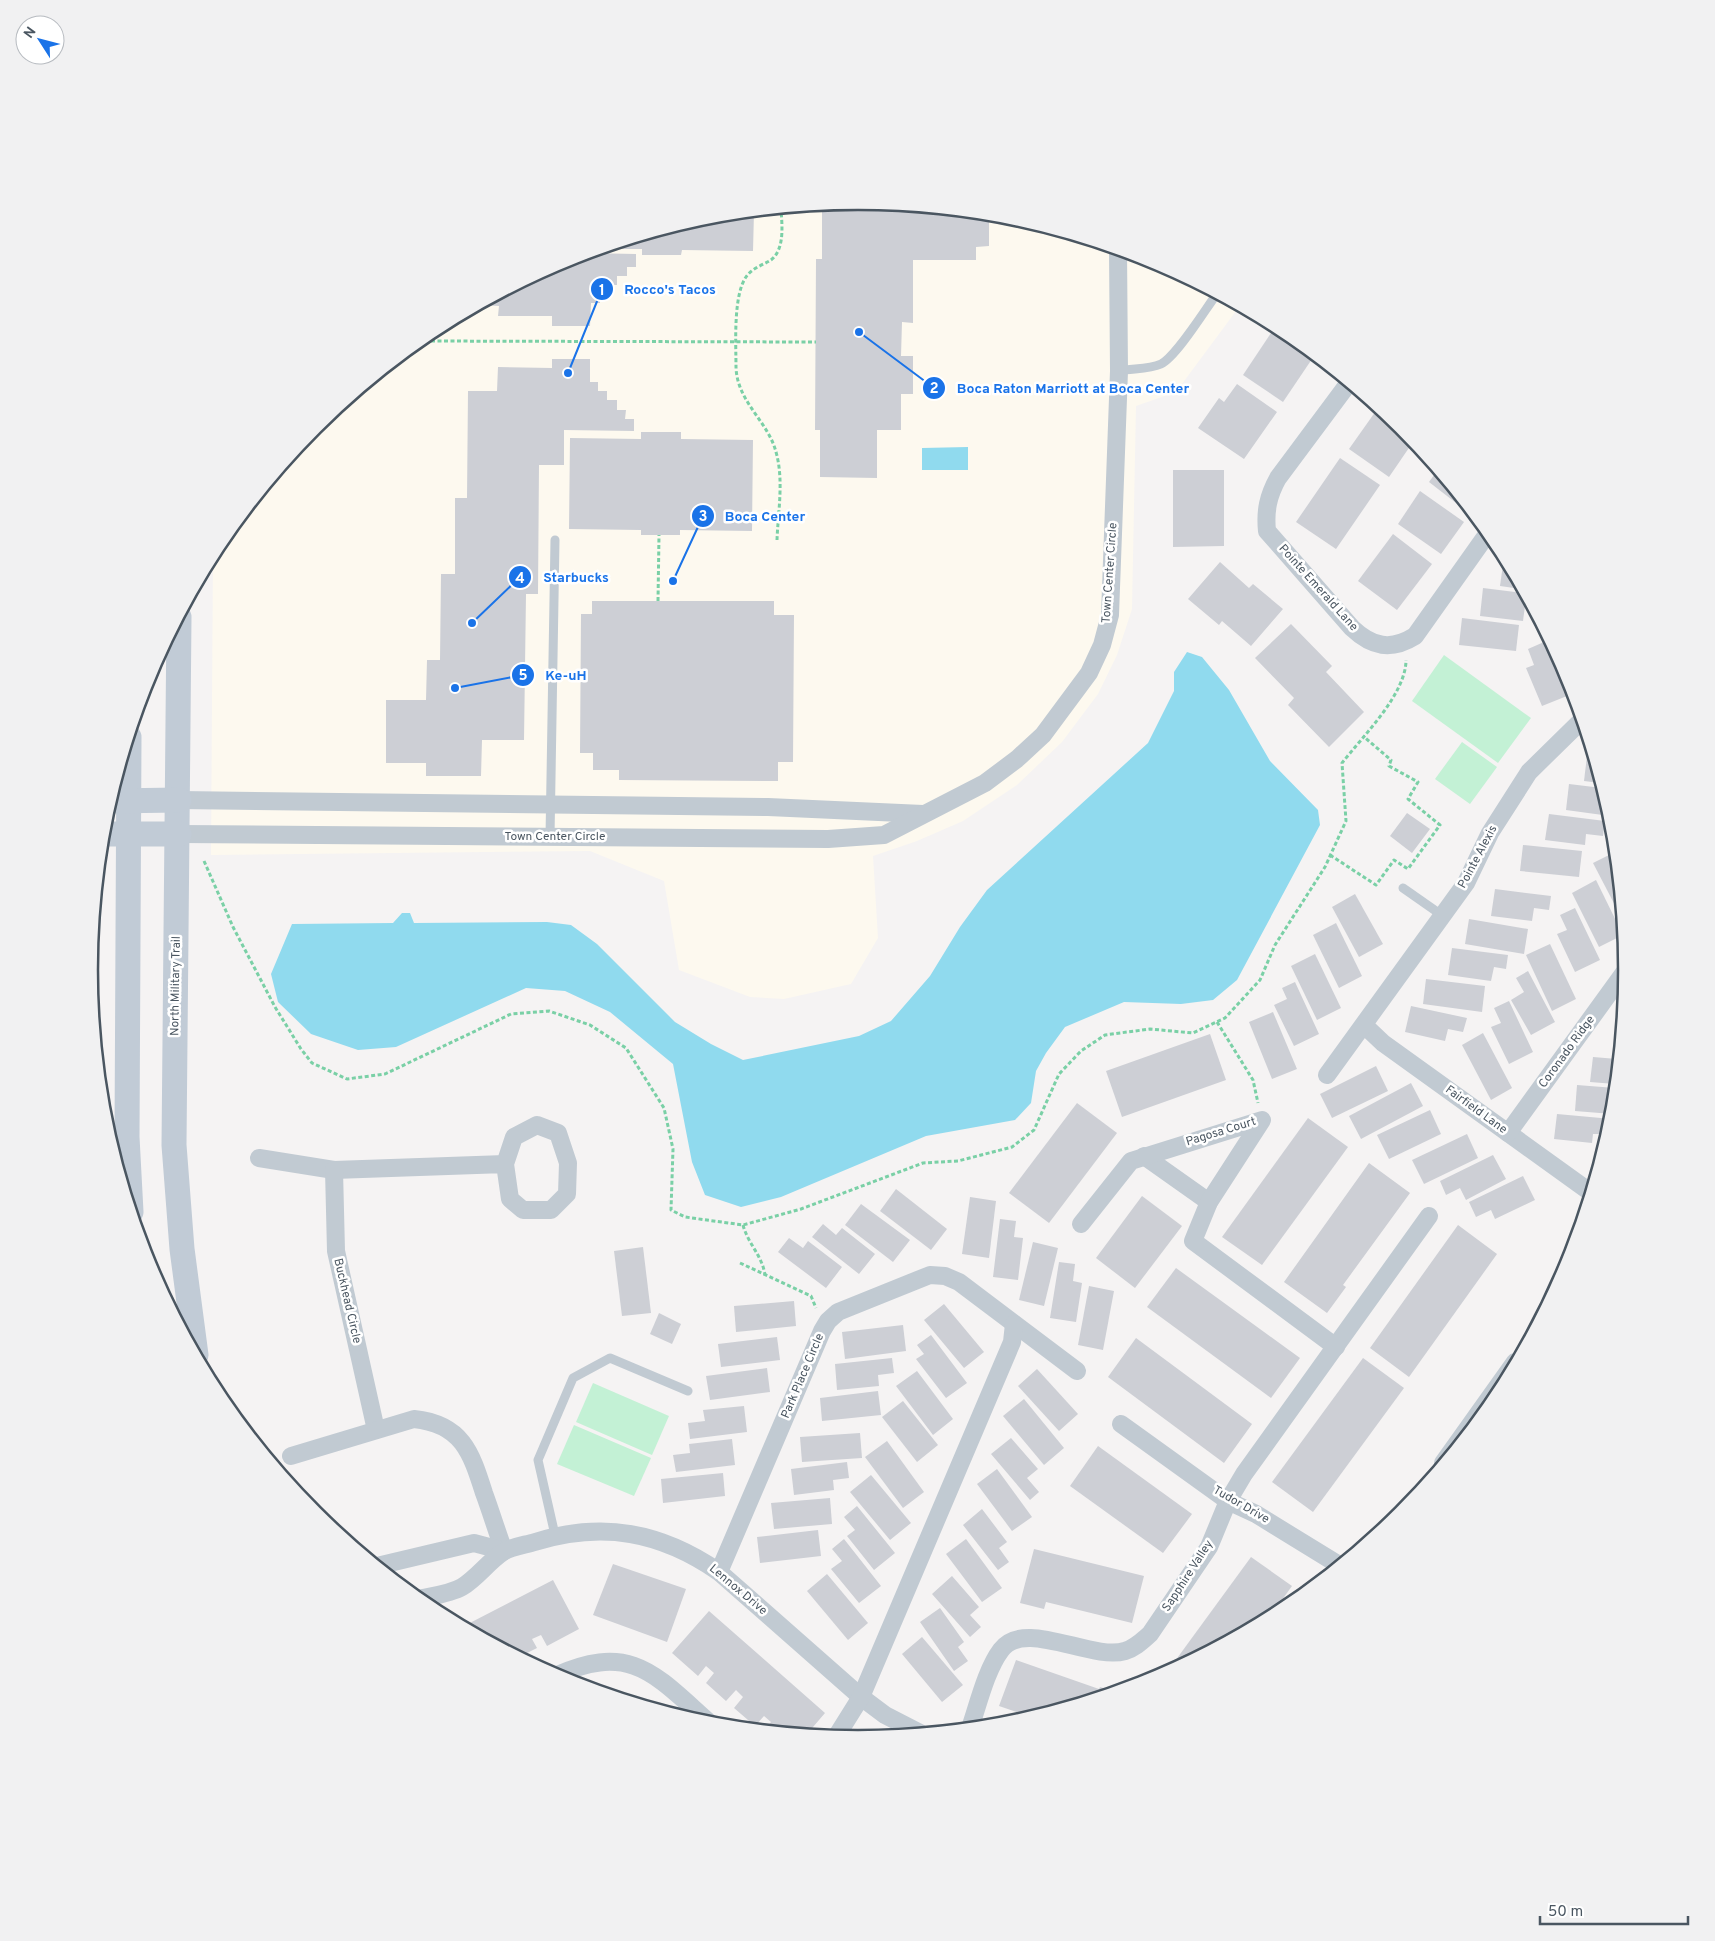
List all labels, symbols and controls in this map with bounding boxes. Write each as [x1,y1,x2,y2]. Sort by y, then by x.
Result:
north arrow [15,15,65,65]
text: N [21,24,41,42]
callout: Rocco's Tacos [589,275,726,304]
text: 1 [599,282,605,301]
text: Rocco's Tacos [624,282,716,299]
callout: Boca Raton Marriott at Boca Center [921,374,1199,403]
text: 2 [929,380,939,399]
text: Boca Raton Marriott at Boca Center [957,381,1189,398]
callout: Boca Center [690,501,816,530]
text: 3 [699,508,708,527]
text: Boca Center [725,509,805,526]
street label: Town Center Circle [1099,522,1121,624]
street label: Pointe Emerald Lane [1275,541,1361,635]
callout: Starbucks [508,563,618,592]
text: 4 [515,570,525,589]
text: Starbucks [543,570,609,587]
callout: Ke-uH [510,661,597,690]
text: 5 [518,667,528,686]
text: Ke-uH [545,668,587,685]
street label: Pointe Alexis [1455,823,1501,891]
street label: Town Center Circle [505,829,605,845]
street label: North Military Trail [167,936,185,1036]
street label: Coronado Ridge [1535,1013,1599,1091]
street label: Fairfield Lane [1442,1082,1510,1138]
street label: Pagosa Court [1184,1114,1258,1150]
street label: Buckhead Circle [329,1257,365,1345]
street label: Park Place Circle [778,1331,828,1421]
street label: Tudor Drive [1210,1482,1272,1528]
street label: Sapphire Valley [1159,1537,1217,1615]
street label: Lennox Drive [706,1561,770,1619]
scale bar [1540,1894,1688,1926]
text: 50 m [1548,1903,1583,1922]

